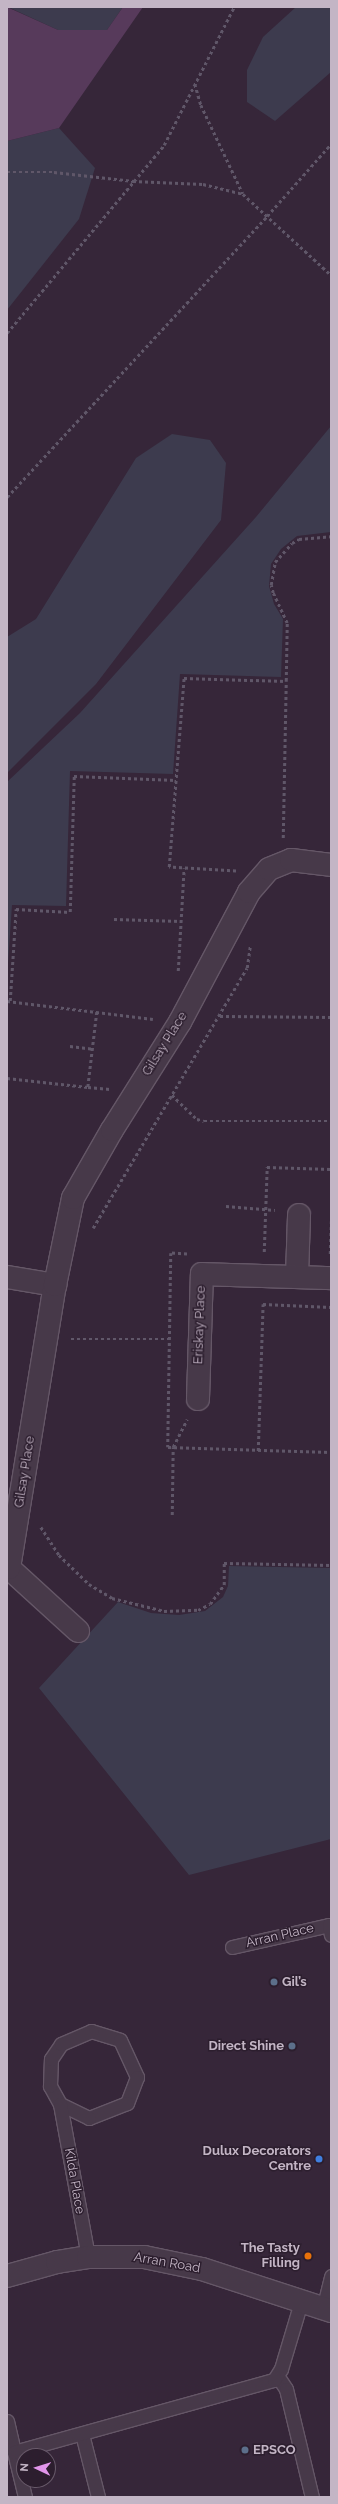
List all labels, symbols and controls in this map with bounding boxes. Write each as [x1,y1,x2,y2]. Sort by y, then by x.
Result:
street label: Gilsay Place [139,1009,191,1079]
street label: Eriskay Place [191,1285,209,1365]
street label: Gilsay Place [12,1435,38,1509]
street label: Arran Place [244,1921,316,1951]
place label: Gil’s [282,1974,307,1990]
marker: Gil’s [269,1977,279,1987]
place label: Direct Shine [208,2038,284,2054]
marker: Direct Shine [287,2041,297,2051]
place label: Dulux Decorators Centre [203,2144,311,2175]
street label: Kilda Place [61,2147,87,2215]
marker: Dulux Decorators Centre [314,2154,324,2164]
place label: The Tasty Filling [240,2241,300,2272]
street label: Arran Road [133,2249,201,2277]
marker: The Tasty Filling [303,2251,313,2261]
place label: EPSCO [253,2442,296,2458]
marker: EPSCO [240,2445,250,2455]
north arrow [16,2448,56,2488]
text: N [18,2463,31,2472]

